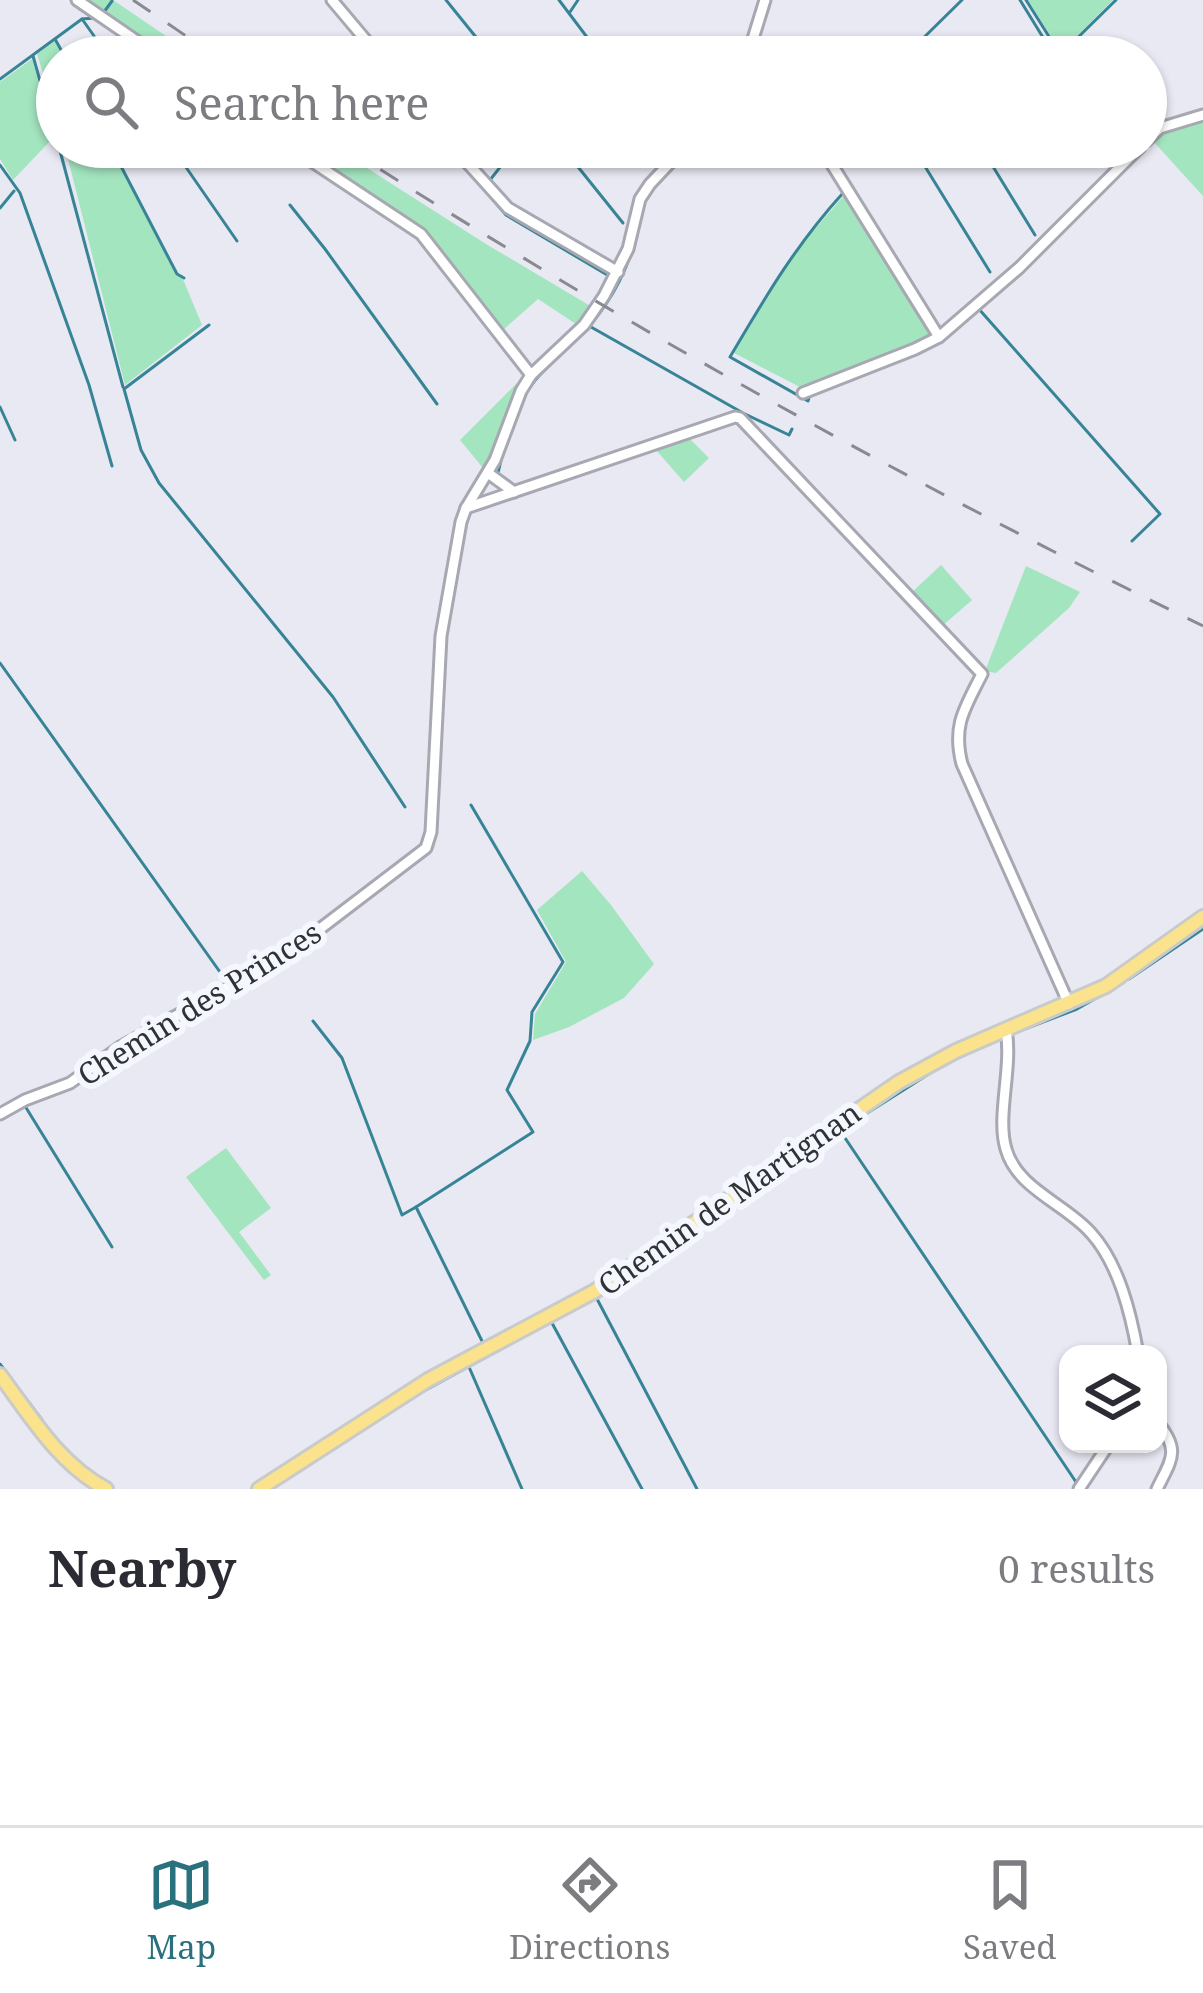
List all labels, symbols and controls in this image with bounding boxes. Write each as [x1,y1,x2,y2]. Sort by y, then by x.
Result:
search box [36,36,1167,168]
icon: search [78,69,144,135]
text: Search here [174,72,429,133]
street label: Chemin des Princes [69,911,329,1095]
street label: Chemin de Martignan [589,1092,869,1304]
map controls [1059,1345,1167,1453]
button: layers [1059,1345,1167,1453]
text: Nearby [48,1532,236,1602]
text: 0 results [998,1541,1155,1594]
tab: Map [146,1852,216,1969]
tab: Directions [509,1852,670,1969]
tab: Saved [963,1852,1057,1969]

